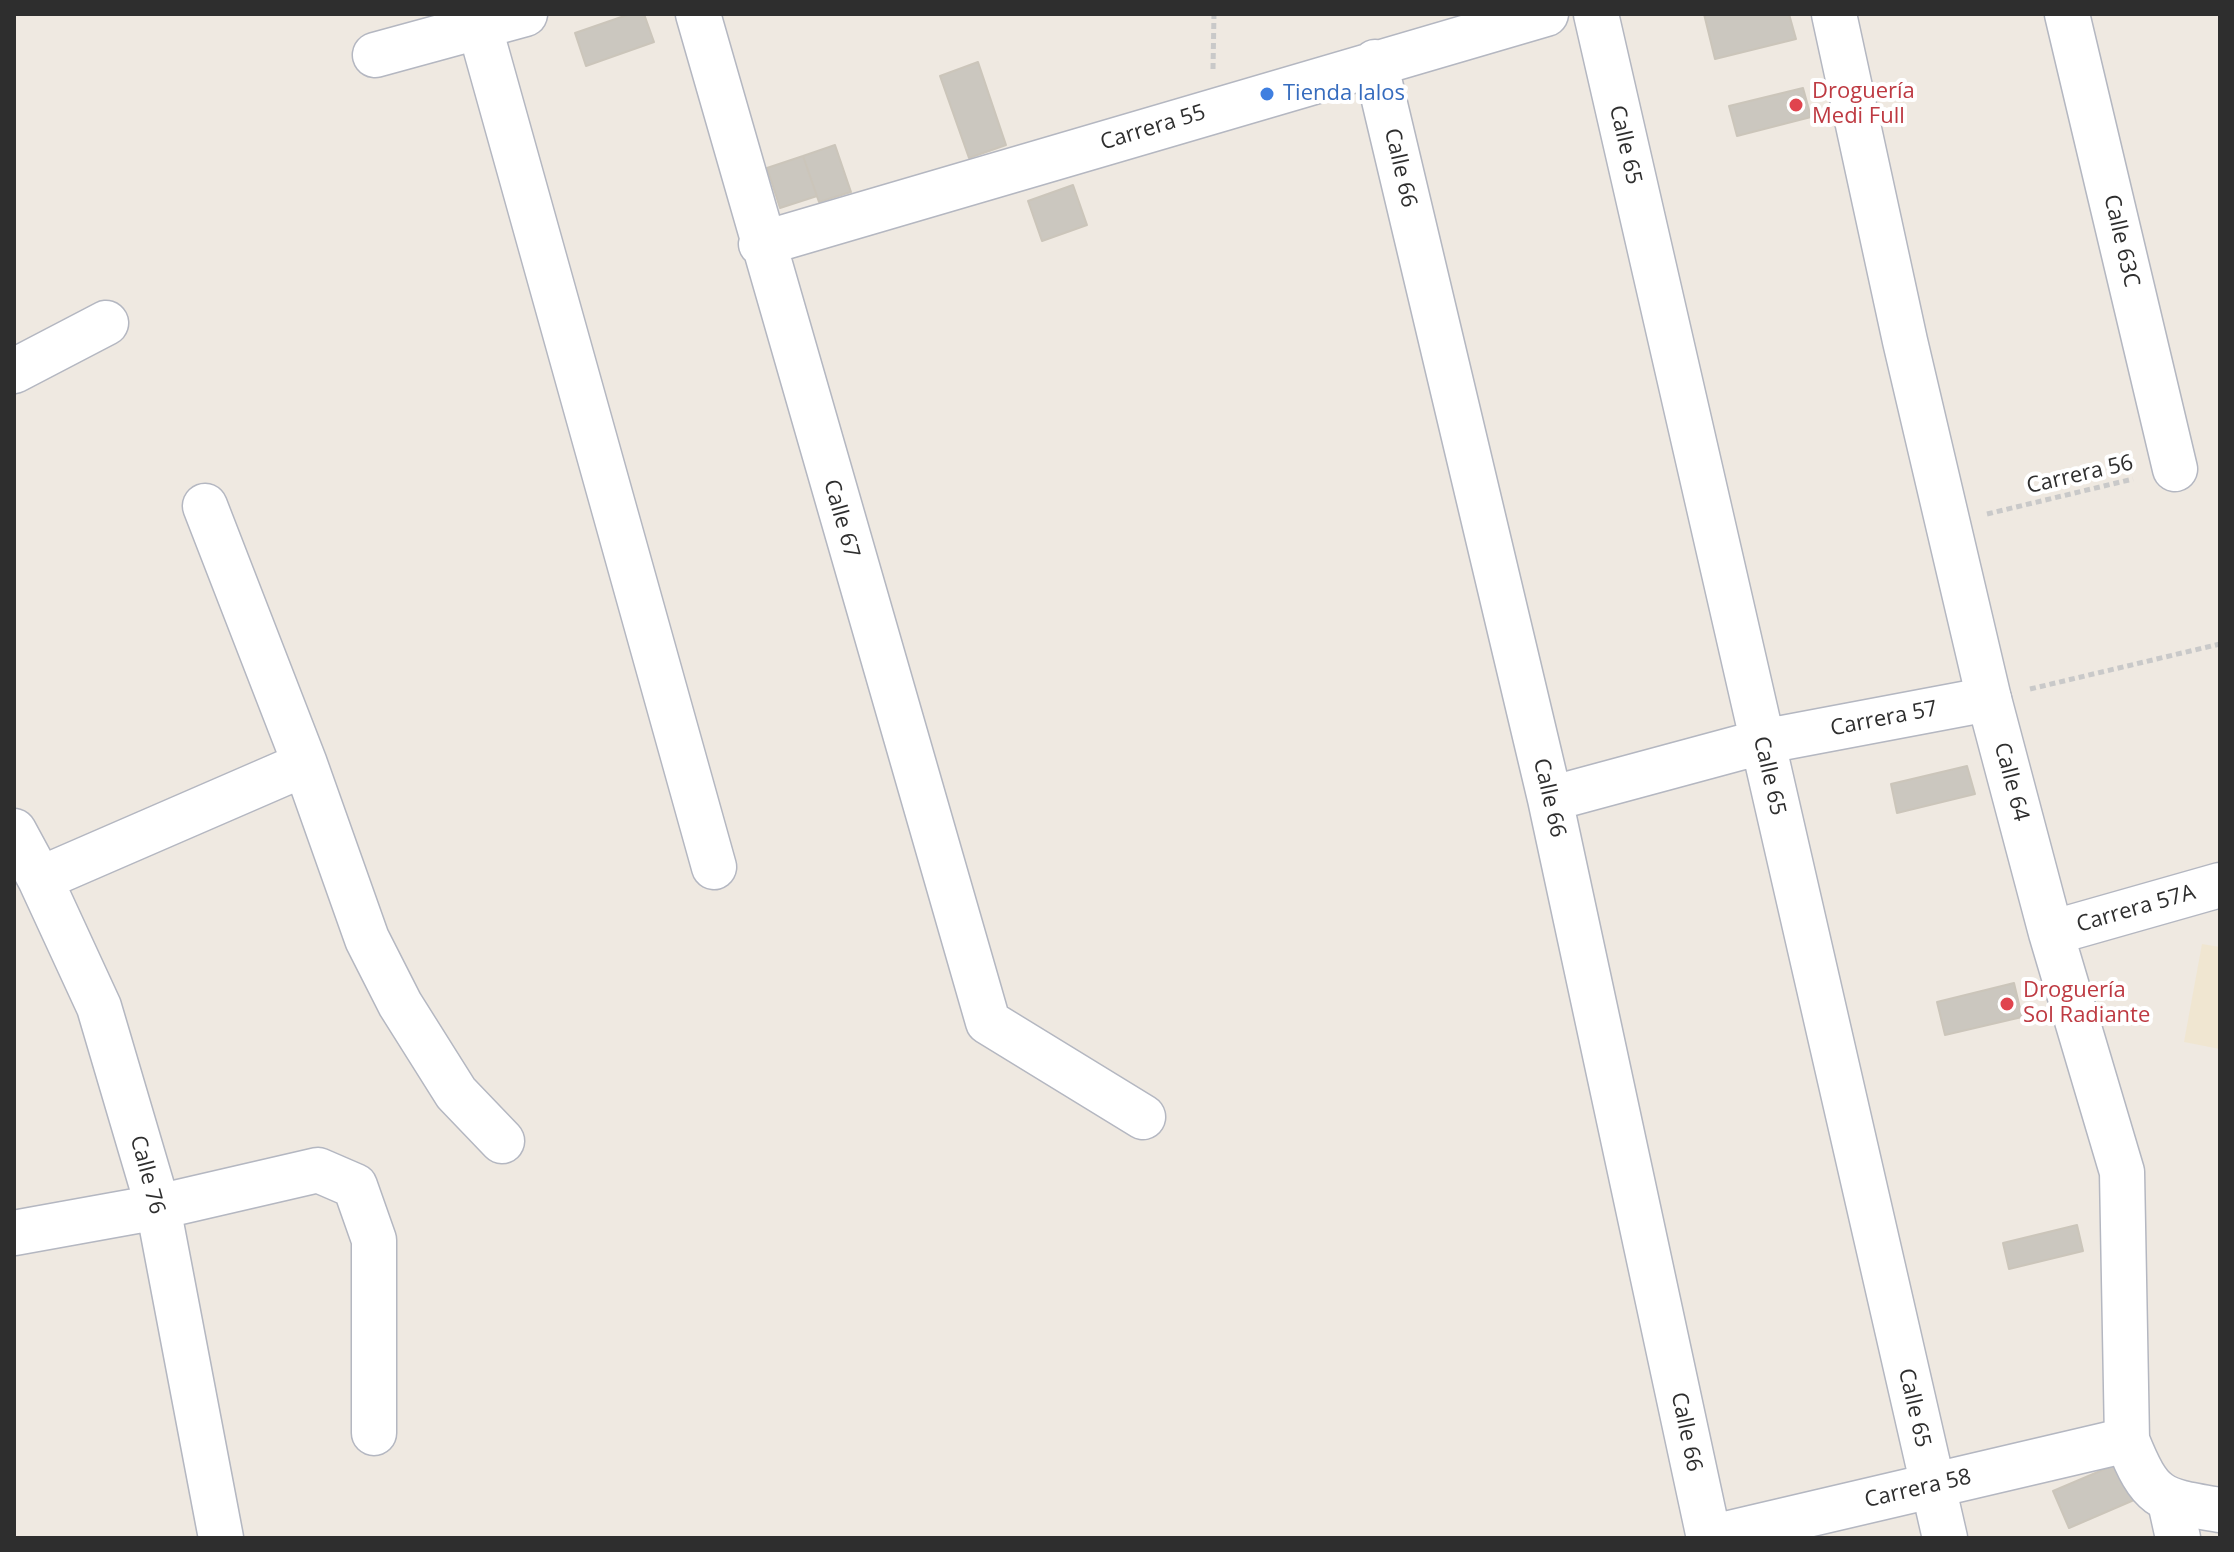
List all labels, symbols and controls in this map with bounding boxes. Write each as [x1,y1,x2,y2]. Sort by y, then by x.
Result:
place label: Droguería Medi Full [1812,79,1915,130]
place label: Tienda lalos [1283,81,1405,107]
marker: Tienda lalos [1258,85,1276,103]
marker: Droguería Medi Full [1787,96,1805,114]
street label: Carrera 55 [1097,100,1209,156]
street label: Calle 65 [1603,103,1647,187]
street label: Calle 66 [1378,126,1422,210]
street label: Calle 63C [2098,192,2144,290]
street label: Carrera 56 [2024,450,2136,500]
street label: Calle 67 [817,477,865,561]
street label: Carrera 57 [1828,696,1940,742]
street label: Calle 65 [1747,734,1791,818]
street label: Calle 64 [1988,740,2034,824]
street label: Calle 66 [1527,756,1571,840]
street label: Carrera 57A [2074,879,2198,939]
place label: Droguería Sol Radiante [2023,978,2150,1030]
marker: Droguería Sol Radiante [1998,995,2016,1013]
street label: Calle 76 [124,1133,170,1217]
street label: Calle 65 [1892,1366,1936,1450]
street label: Calle 66 [1665,1390,1707,1474]
street label: Carrera 58 [1862,1464,1974,1514]

